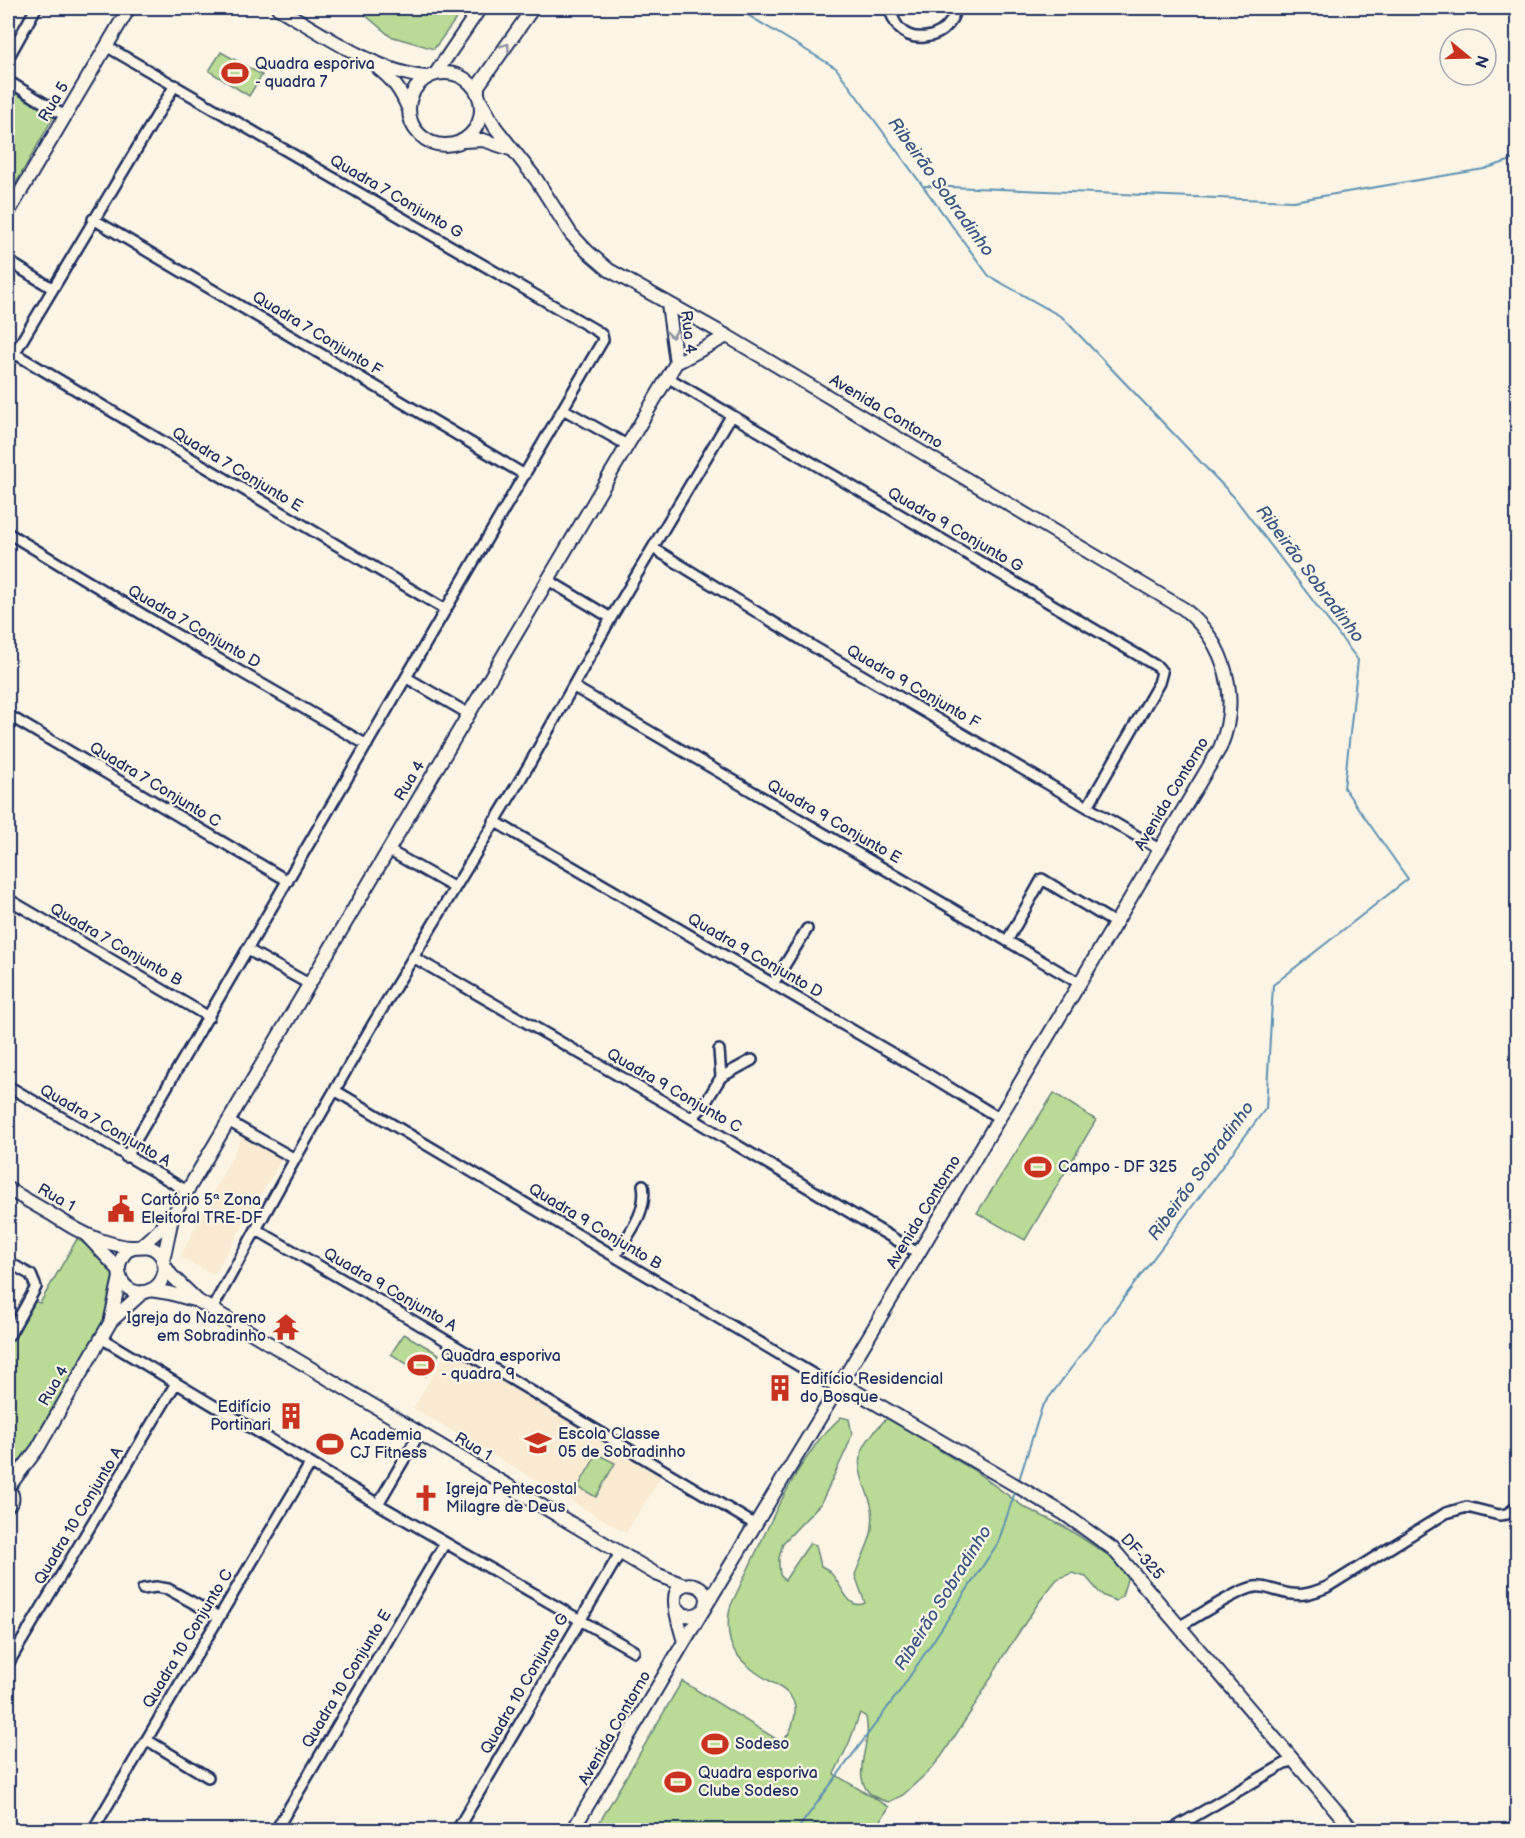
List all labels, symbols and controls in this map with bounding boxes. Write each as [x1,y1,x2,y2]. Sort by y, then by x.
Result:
north arrow [1438,27,1498,87]
one-way arrow [498,42,509,53]
text: N [1470,53,1492,70]
place label: Quadra esporiva - quadra 7 [255,55,375,92]
sports icon: Quadra esporiva - quadra 7 [220,58,250,88]
street label: Rua 5 [35,79,73,125]
water label: Ribeirão Sobradinho [884,113,998,261]
street label: Quadra 7 Conjunto G [326,151,466,243]
street label: Quadra 7 Conjunto F [249,288,386,380]
street label: Rua 4 [676,309,700,355]
one-way arrow [665,329,678,338]
street label: Avenida Contorno [826,371,946,453]
street label: Quadra 7 Conjunto E [168,424,306,516]
street label: Quadra 9 Conjunto G [884,484,1026,576]
water label: Ribeirão Sobradinho [1252,501,1368,647]
street label: Quadra 7 Conjunto D [124,581,264,673]
street label: Quadra 9 Conjunto F [843,641,983,733]
street label: Avenida Contorno [1131,734,1213,854]
street label: Quadra 7 Conjunto C [86,738,224,832]
street label: Rua 4 [391,757,429,805]
street label: Quadra 9 Conjunto E [764,776,904,868]
street label: Quadra 7 Conjunto B [47,899,185,991]
street label: Quadra 9 Conjunto D [684,910,826,1002]
street label: Quadra 9 Conjunto C [603,1045,745,1137]
street label: Quadra 7 Conjunto A [36,1081,174,1171]
water label: Ribeirão Sobradinho [1144,1097,1258,1245]
street label: Avenida Contorno [883,1152,965,1272]
sports icon: Campo - DF 325 [1023,1152,1053,1182]
place label: Campo - DF 325 [1058,1158,1177,1177]
street label: Rua 1 [34,1180,78,1216]
street label: Quadra 9 Conjunto B [525,1180,665,1274]
place label: Cartório 5ª Zona Eleitoral TRE-DF [141,1191,263,1228]
public building icon: Cartório 5ª Zona Eleitoral TRE-DF [106,1194,136,1224]
street label: Quadra 9 Conjunto A [320,1244,460,1336]
place label: Igreja do Nazareno em Sobradinho [126,1309,266,1346]
temple icon: Igreja do Nazareno em Sobradinho [271,1312,301,1342]
place label: Quadra esporiva - quadra 9 [441,1347,561,1384]
sports icon: Quadra esporiva - quadra 9 [406,1350,436,1380]
street label: Rua 4 [35,1362,73,1410]
place label: Edifício Residencial do Bosque [800,1370,943,1407]
building icon: Edifício Residencial do Bosque [765,1373,795,1403]
place label: Edifício Portinari [210,1398,271,1435]
building icon: Edifício Portinari [276,1401,306,1431]
place label: Escola Classe 05 de Sobradinho [558,1425,686,1462]
place label: Academia CJ Fitness [350,1426,427,1463]
school or university icon: Escola Classe 05 de Sobradinho [523,1428,553,1458]
sports icon: Academia CJ Fitness [315,1429,345,1459]
street label: Rua 1 [451,1429,495,1465]
street label: Quadra 10 Conjunto A [30,1444,128,1588]
place label: Igreja Pentecostal Milagre de Deus [446,1480,577,1517]
church icon: Igreja Pentecostal Milagre de Deus [411,1483,441,1513]
water label: Ribeirão Sobradinho [890,1522,996,1674]
street label: DF-325 [1116,1530,1168,1584]
street label: Quadra 10 Conjunto C [139,1566,237,1712]
street label: Quadra 10 Conjunto E [298,1606,396,1752]
street label: Quadra 10 Conjunto G [477,1610,573,1758]
street label: Avenida Contorno [575,1668,655,1788]
sports icon: Sodeso [700,1729,730,1759]
place label: Sodeso [735,1735,789,1754]
place label: Quadra esporiva Clube Sodeso [698,1764,818,1801]
sports icon: Quadra esporiva Clube Sodeso [663,1767,693,1797]

